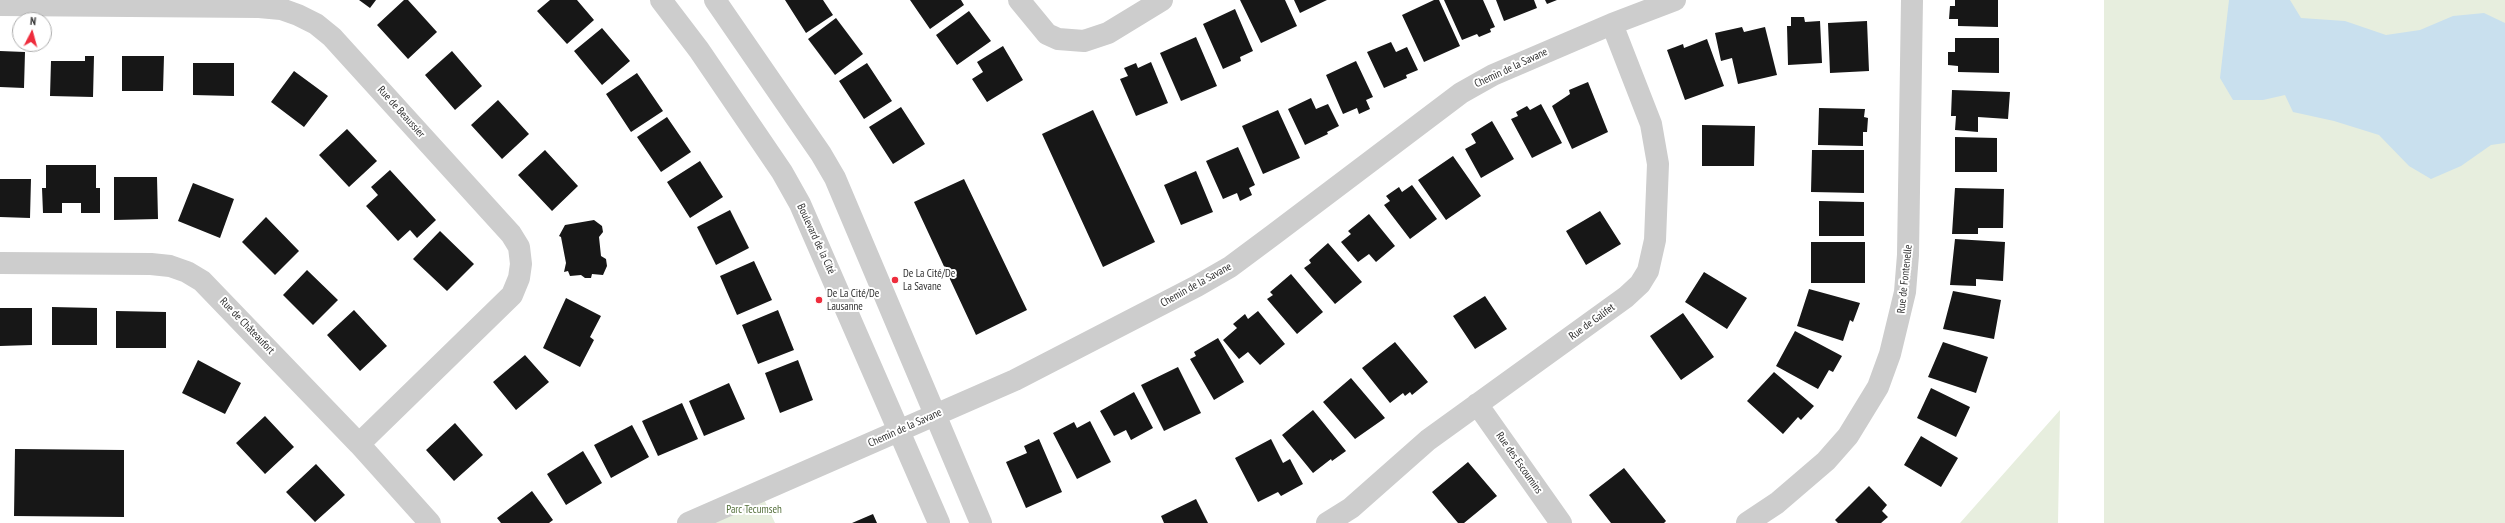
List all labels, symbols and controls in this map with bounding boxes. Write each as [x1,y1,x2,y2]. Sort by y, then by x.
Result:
north arrow [12,12,52,52]
text: N [29,14,37,28]
street label: Chemin de la Savane [1472,45,1550,91]
street label: Rue de Beaussier [374,83,428,141]
street label: Boulevard de la Cité [794,202,838,276]
street label: Rue de Fontenelle [1895,244,1915,314]
street label: Chemin de la Savane [1158,260,1234,310]
place label: De La Cité/De La Savane [903,267,955,293]
marker: De La Cité/De La Savane [890,275,900,285]
place label: De La Cité/De Lausanne [827,287,879,313]
street label: Rue de Châteaufort [217,295,277,357]
marker: De La Cité/De Lausanne [814,295,824,305]
street label: Rue de Galifet [1566,301,1618,343]
street label: Chemin de la Savane [866,406,944,450]
street label: Rue des Escoumins [1493,430,1545,496]
park label: Parc Tecumseh [726,503,782,517]

